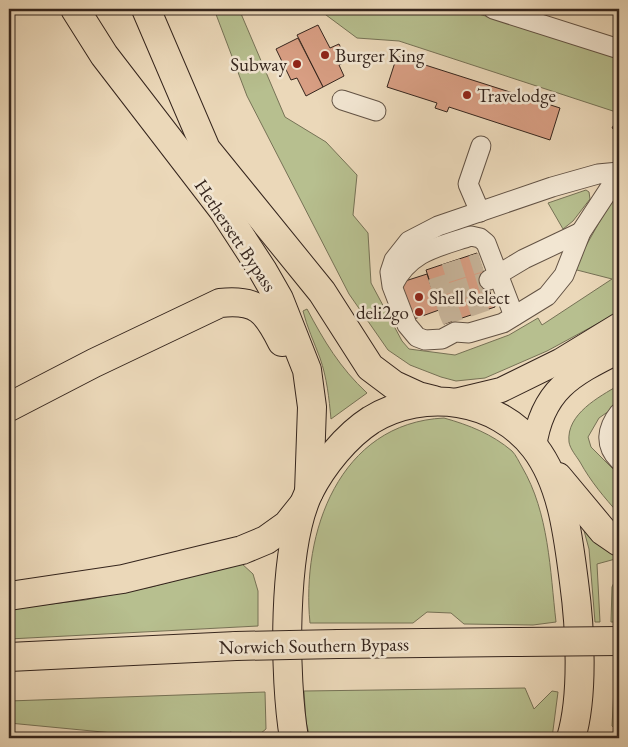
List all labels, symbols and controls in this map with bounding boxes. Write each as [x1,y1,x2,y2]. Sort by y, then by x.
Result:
place label: Burger King [335,43,425,68]
marker: Burger King [319,49,331,61]
place label: Subway [230,52,288,77]
marker: Subway [291,58,303,70]
place label: Travelodge [477,83,556,108]
marker: Travelodge [461,89,473,101]
street label: Hethersett Bypass [189,174,282,296]
place label: Shell Select [429,285,510,310]
marker: Shell Select [413,291,425,303]
place label: deli2go [356,300,409,325]
marker: deli2go [413,306,425,318]
street label: Norwich Southern Bypass [219,631,409,660]

